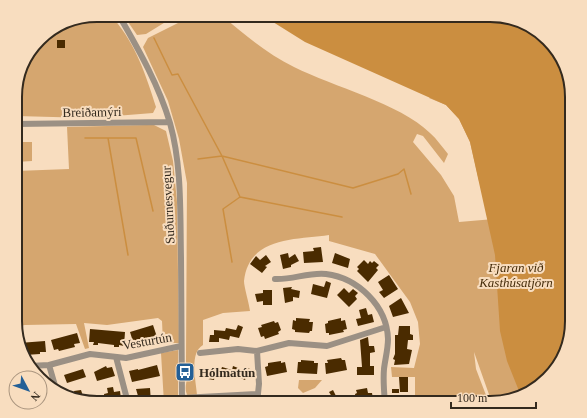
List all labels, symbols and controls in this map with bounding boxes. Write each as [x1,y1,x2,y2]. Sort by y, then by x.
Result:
street label: Breiðamýri [62,104,122,120]
street label: Suðurnesvegur [158,165,178,244]
park label: Fjaran við Kasthúsatjörn [478,260,553,290]
street label: Vesturtún [121,329,173,353]
bus stop icon: Hólmatún [174,361,196,383]
place label: Hólmatún [199,365,256,380]
north arrow [8,370,48,410]
scale bar [451,384,536,410]
text: N [28,390,43,404]
text: 100 m [457,391,488,405]

